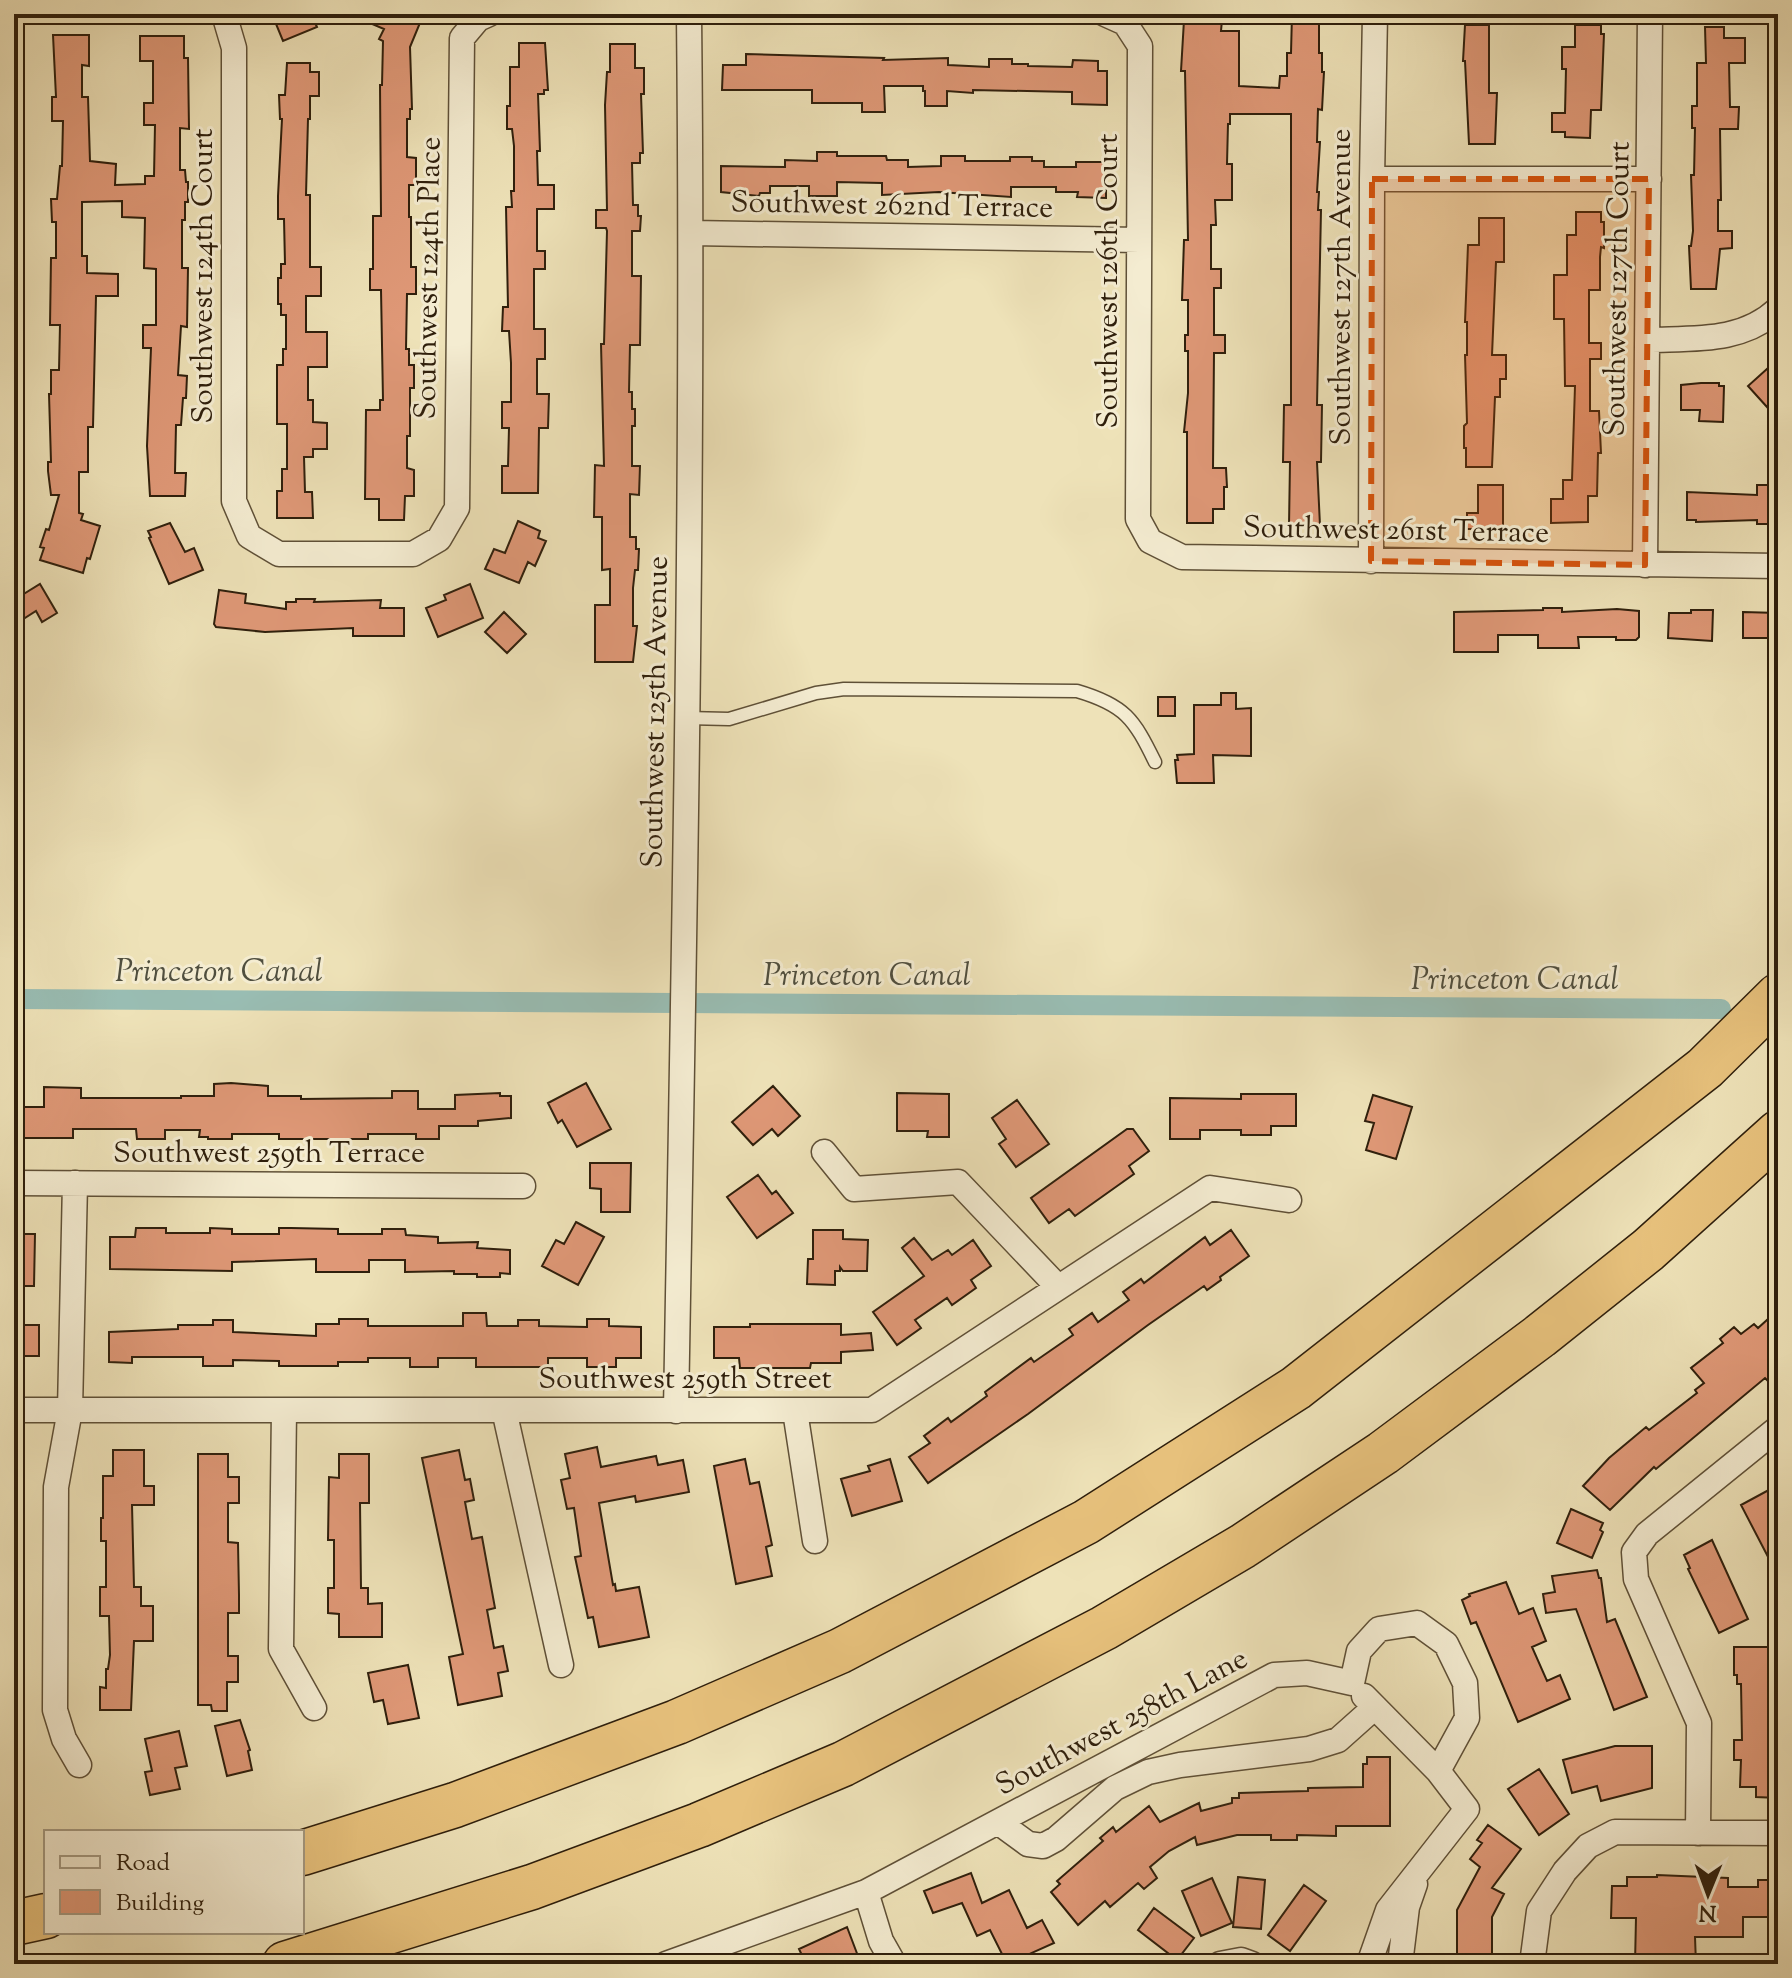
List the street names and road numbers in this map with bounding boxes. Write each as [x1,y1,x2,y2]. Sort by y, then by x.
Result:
street label: Southwest 124th Court [183,128,226,424]
street label: Southwest 127th Avenue [1321,129,1364,445]
street label: Southwest 126th Court [1088,134,1131,428]
street label: Southwest 124th Place [406,136,453,420]
street label: Southwest 127th Court [1594,141,1643,437]
street label: Southwest 262nd Terrace [730,182,1054,231]
street label: Southwest 261st Terrace [1242,507,1549,556]
street label: Southwest 125th Avenue [632,556,681,868]
street label: Southwest 259th Terrace [113,1133,425,1176]
street label: Southwest 259th Street [538,1359,832,1402]
street label: Southwest 258th Lane [988,1638,1256,1808]

